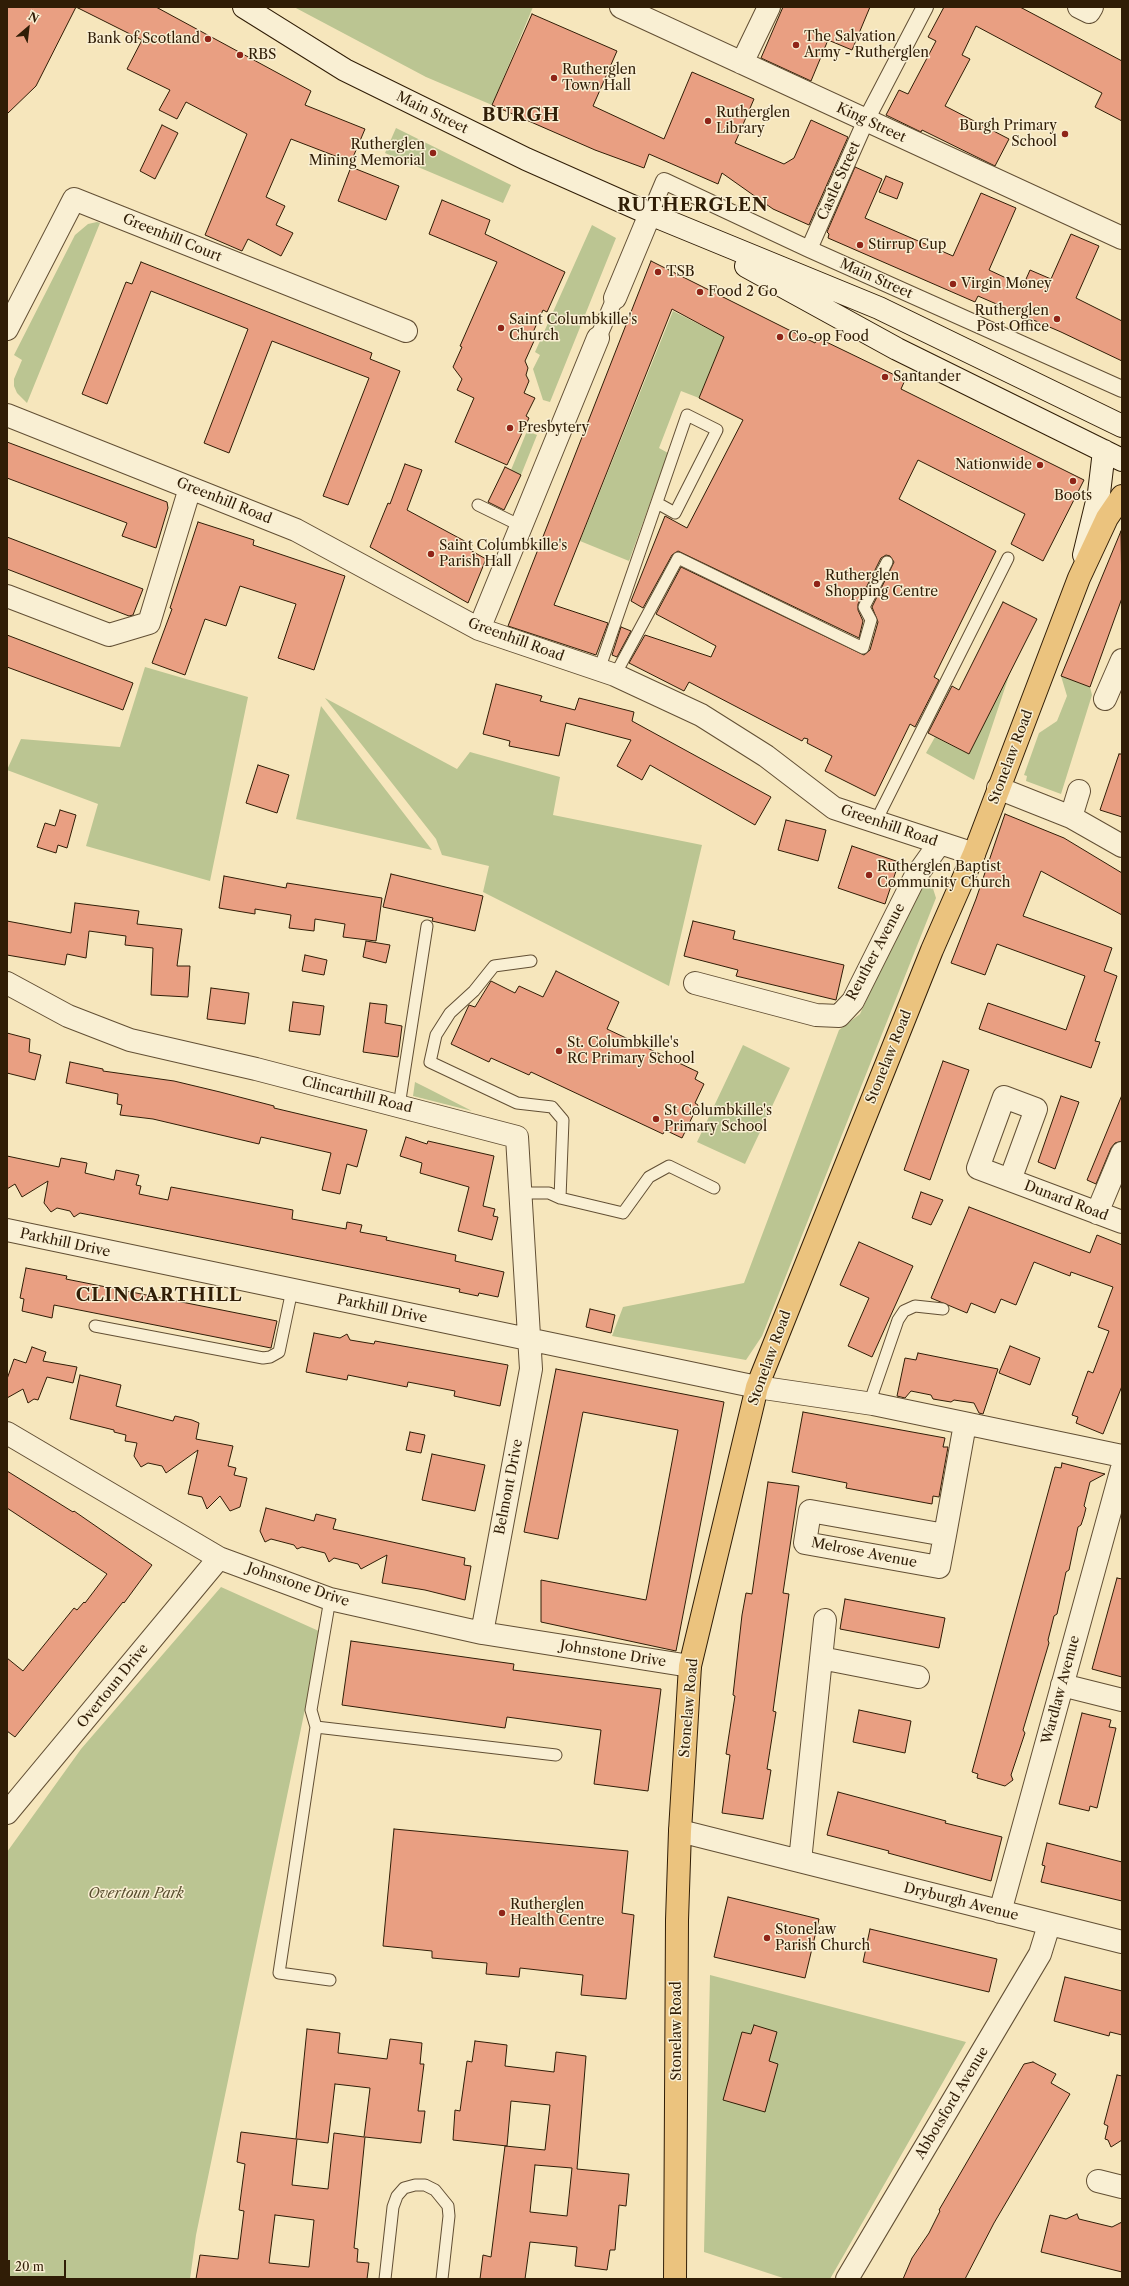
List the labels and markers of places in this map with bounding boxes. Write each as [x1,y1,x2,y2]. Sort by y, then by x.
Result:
place label: The Salvation Army - Rutherglen [804,29,929,62]
place label: Bank of Scotland [87,31,200,47]
marker: Bank of Scotland [203,34,213,44]
marker: The Salvation Army - Rutherglen [791,40,801,50]
place label: RBS [248,47,276,63]
marker: RBS [235,50,245,60]
place label: Rutherglen Town Hall [562,62,636,94]
marker: Rutherglen Town Hall [549,73,559,83]
place label: Rutherglen Library [716,105,790,138]
marker: Rutherglen Library [703,116,713,126]
place label: Burgh Primary School [959,118,1057,150]
marker: Burgh Primary School [1060,129,1070,139]
place label: Rutherglen Mining Memorial [309,137,425,170]
marker: Rutherglen Mining Memorial [428,148,438,158]
place label: Stirrup Cup [868,237,946,253]
marker: Stirrup Cup [855,240,865,250]
place label: TSB [666,264,695,280]
marker: TSB [653,267,663,277]
place label: Virgin Money [961,276,1052,292]
marker: Virgin Money [948,279,958,289]
place label: Food 2 Go [708,284,778,300]
marker: Food 2 Go [695,287,705,297]
place label: Rutherglen Post Office [975,303,1049,336]
place label: Saint Columbkille's Church [509,312,637,344]
marker: Rutherglen Post Office [1052,314,1062,324]
marker: Saint Columbkille's Church [496,323,506,333]
place label: Co-op Food [788,329,869,345]
marker: Co-op Food [775,332,785,342]
place label: Santander [893,369,961,385]
marker: Santander [880,372,890,382]
place label: Presbytery [518,420,589,436]
marker: Presbytery [505,423,515,433]
place label: Nationwide [955,457,1032,473]
marker: Nationwide [1035,460,1045,470]
marker: Boots [1068,476,1078,486]
place label: Boots [1054,488,1092,504]
place label: Saint Columbkille's Parish Hall [439,538,567,570]
marker: Saint Columbkille's Parish Hall [426,549,436,559]
place label: Rutherglen Shopping Centre [825,568,938,600]
marker: Rutherglen Shopping Centre [812,579,822,589]
place label: Rutherglen Baptist Community Church [877,859,1011,892]
marker: Rutherglen Baptist Community Church [864,870,874,880]
place label: St. Columbkille's RC Primary School [567,1035,695,1068]
marker: St. Columbkille's RC Primary School [554,1046,564,1056]
place label: St Columbkille's Primary School [664,1103,772,1136]
marker: St Columbkille's Primary School [651,1114,661,1124]
place label: Rutherglen Health Centre [510,1897,604,1930]
marker: Rutherglen Health Centre [497,1908,507,1918]
place label: Stonelaw Parish Church [775,1922,870,1954]
marker: Stonelaw Parish Church [762,1933,772,1943]

